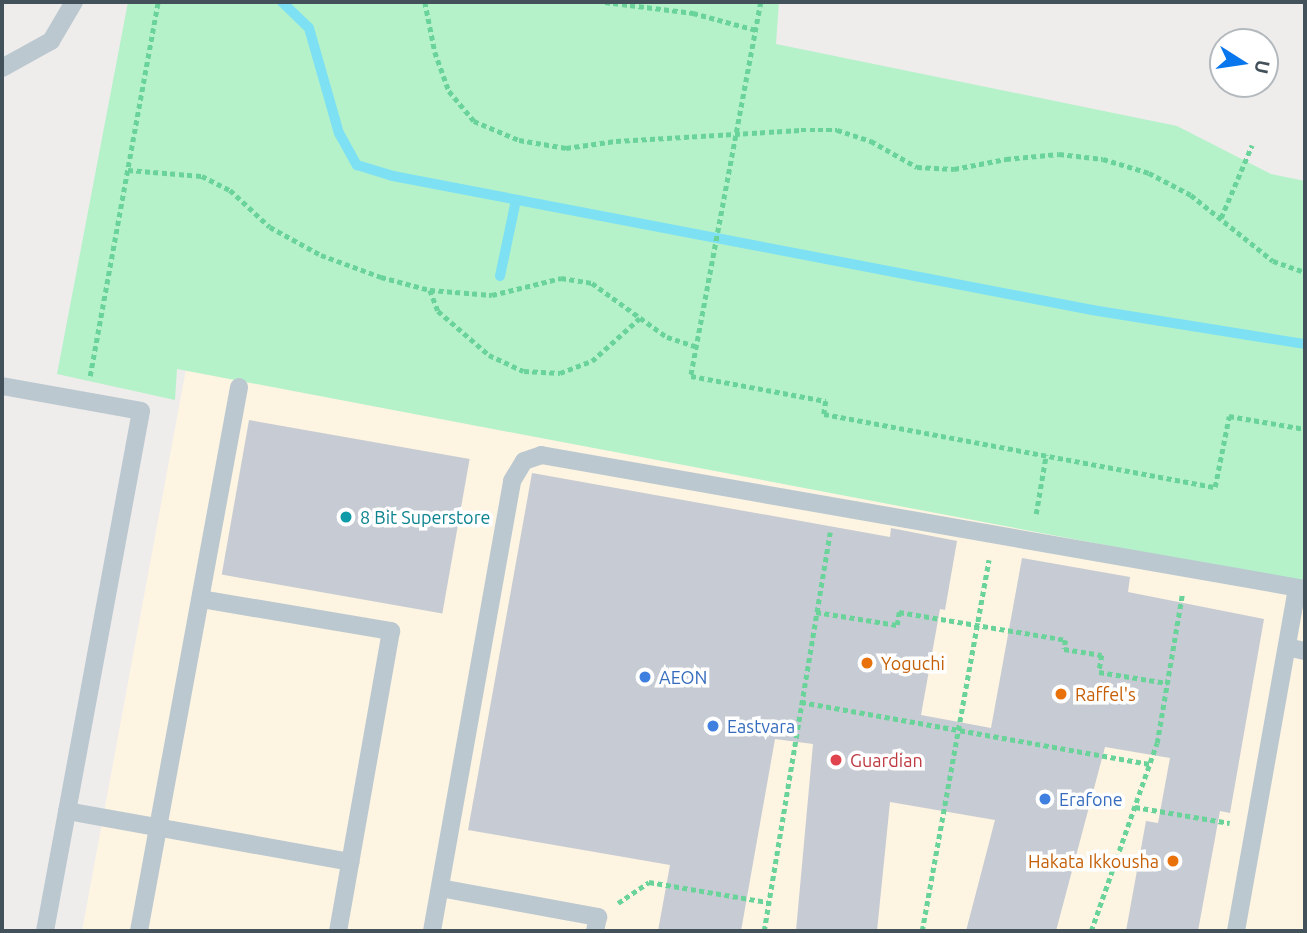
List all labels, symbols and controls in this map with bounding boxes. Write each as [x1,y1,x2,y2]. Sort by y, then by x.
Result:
north arrow [1209,28,1279,98]
text: U [1250,58,1275,76]
place label: 8 Bit Superstore [360,506,490,528]
marker: 8 Bit Superstore [338,509,354,525]
place label: Yoguchi [881,652,945,674]
marker: Yoguchi [859,655,875,671]
place label: AEON [659,666,707,688]
marker: AEON [637,669,653,685]
place label: Raffel's [1075,683,1136,705]
marker: Raffel's [1053,686,1069,702]
place label: Eastvara [727,715,795,737]
marker: Eastvara [705,718,721,734]
place label: Guardian [850,749,923,771]
marker: Guardian [828,752,844,768]
place label: Erafone [1059,788,1123,810]
marker: Erafone [1037,791,1053,807]
place label: Hakata Ikkousha [1028,850,1159,872]
marker: Hakata Ikkousha [1165,853,1181,869]

